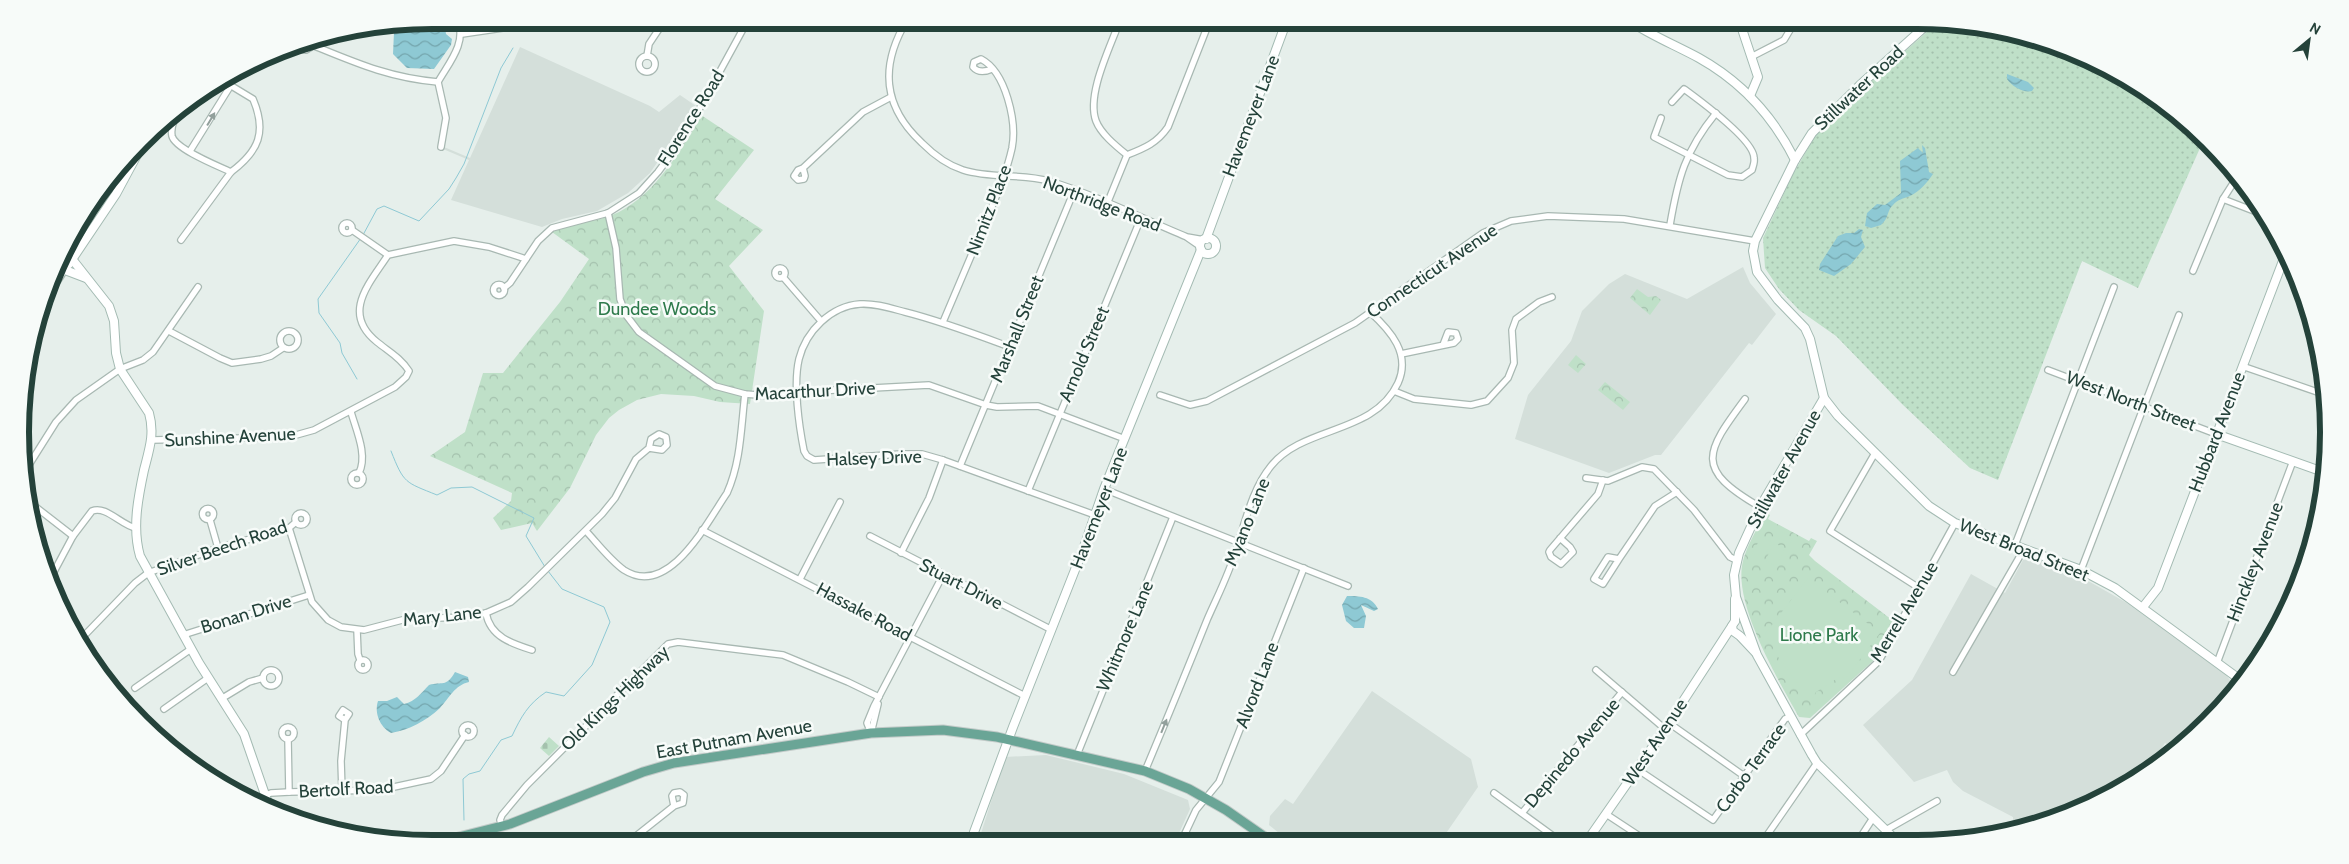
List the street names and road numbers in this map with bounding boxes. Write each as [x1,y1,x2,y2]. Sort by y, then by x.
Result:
street label: Stillwater Road [1810,41,1908,135]
street label: Havemeyer Lane [1218,52,1284,180]
street label: Florence Road [653,66,729,170]
street label: Nimitz Place [962,162,1016,258]
street label: Northridge Road [1040,171,1164,237]
street label: Connecticut Avenue [1362,219,1502,323]
street label: Marshall Street [986,272,1048,386]
street label: Arnold Street [1054,303,1114,405]
street label: West North Street [2063,366,2199,436]
street label: Hubbard Avenue [2184,369,2250,495]
street label: Macarthur Drive [754,377,876,405]
street label: Stillwater Avenue [1742,406,1826,532]
street label: Sunshine Avenue [164,423,296,451]
street label: Havemeyer Lane [1066,444,1132,572]
street label: Halsey Drive [826,445,922,471]
street label: Myano Lane [1219,475,1275,569]
street label: Hinckley Avenue [2222,499,2288,625]
street label: West Broad Street [1956,514,2092,586]
street label: Silver Beech Road [154,515,290,581]
street label: Stuart Drive [916,554,1006,614]
street label: Merrell Avenue [1865,558,1943,666]
street label: Whitmore Lane [1092,577,1158,695]
street label: Hassake Road [813,578,915,646]
street label: Bonan Drive [198,590,294,638]
street label: Mary Lane [402,601,482,631]
street label: Alvord Lane [1231,639,1283,731]
street label: Old Kings Highway [556,641,674,755]
street label: Depinedo Avenue [1520,694,1624,812]
street label: West Avenue [1618,694,1692,790]
street label: East Putnam Avenue [655,714,813,764]
street label: Corbo Terrace [1711,719,1791,817]
street label: Bertolf Road [298,776,394,802]

